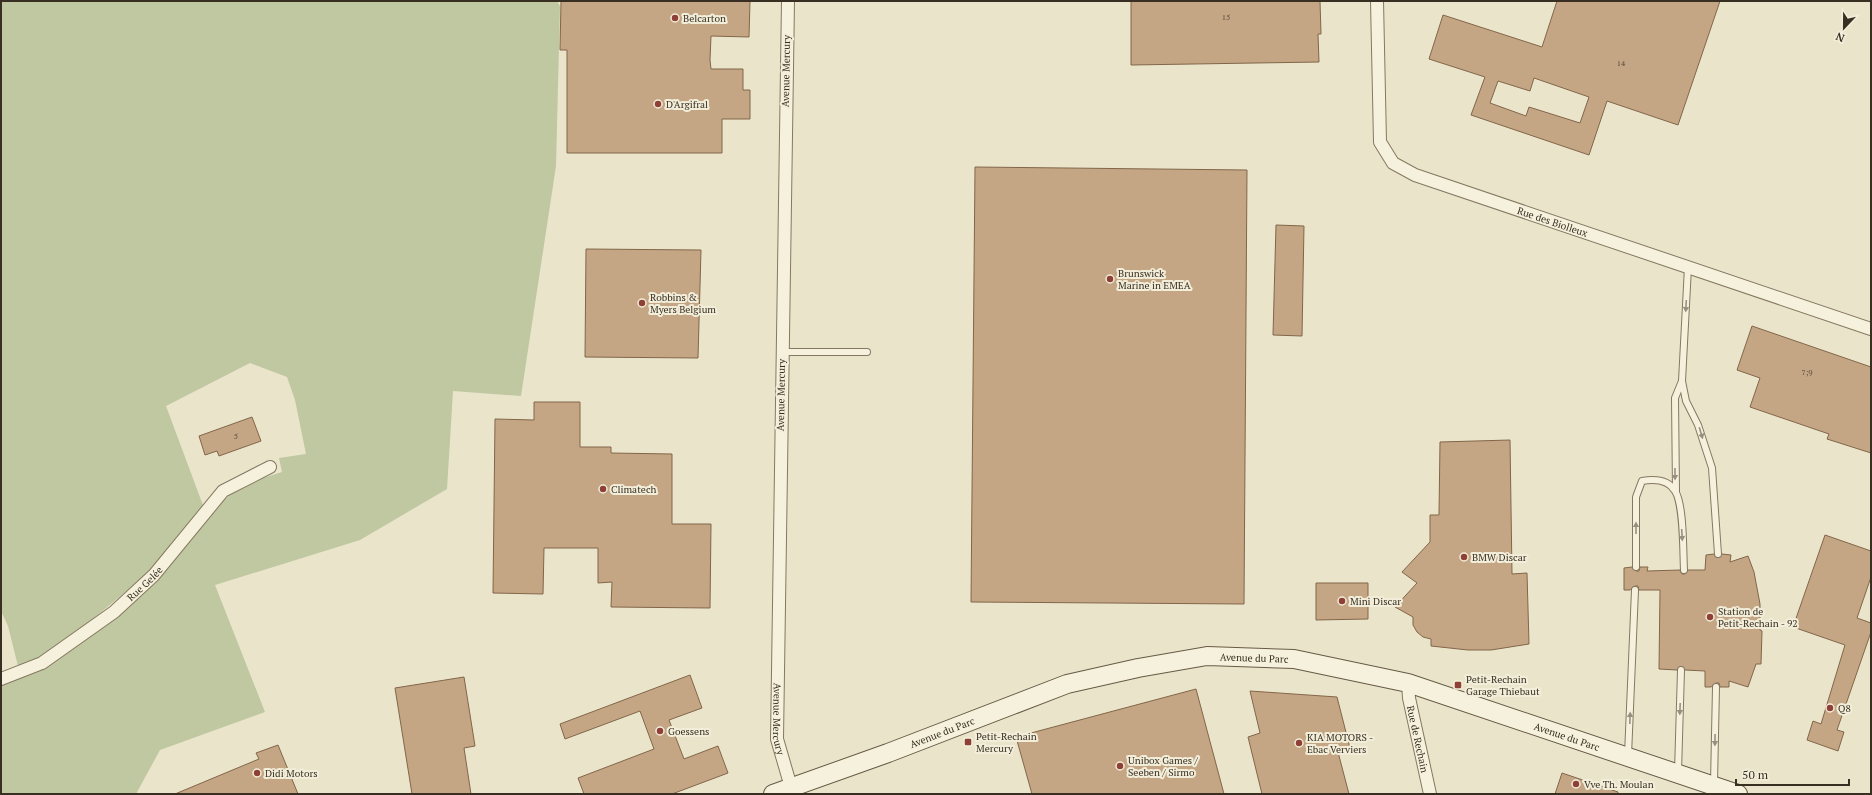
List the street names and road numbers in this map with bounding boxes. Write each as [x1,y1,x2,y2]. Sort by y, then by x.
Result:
street label: Avenue Mercury [779,34,793,107]
street label: Rue des Biolleux [1516,204,1590,240]
street label: Avenue Mercury [774,358,788,431]
street label: Rue Gelée [124,563,165,604]
street label: Avenue du Parc [1220,650,1289,665]
street label: Avenue Mercury [770,683,788,757]
street label: Rue de Rechain [1404,704,1432,774]
street label: Avenue du Parc [908,714,977,751]
street label: Avenue du Parc [1532,719,1602,754]

